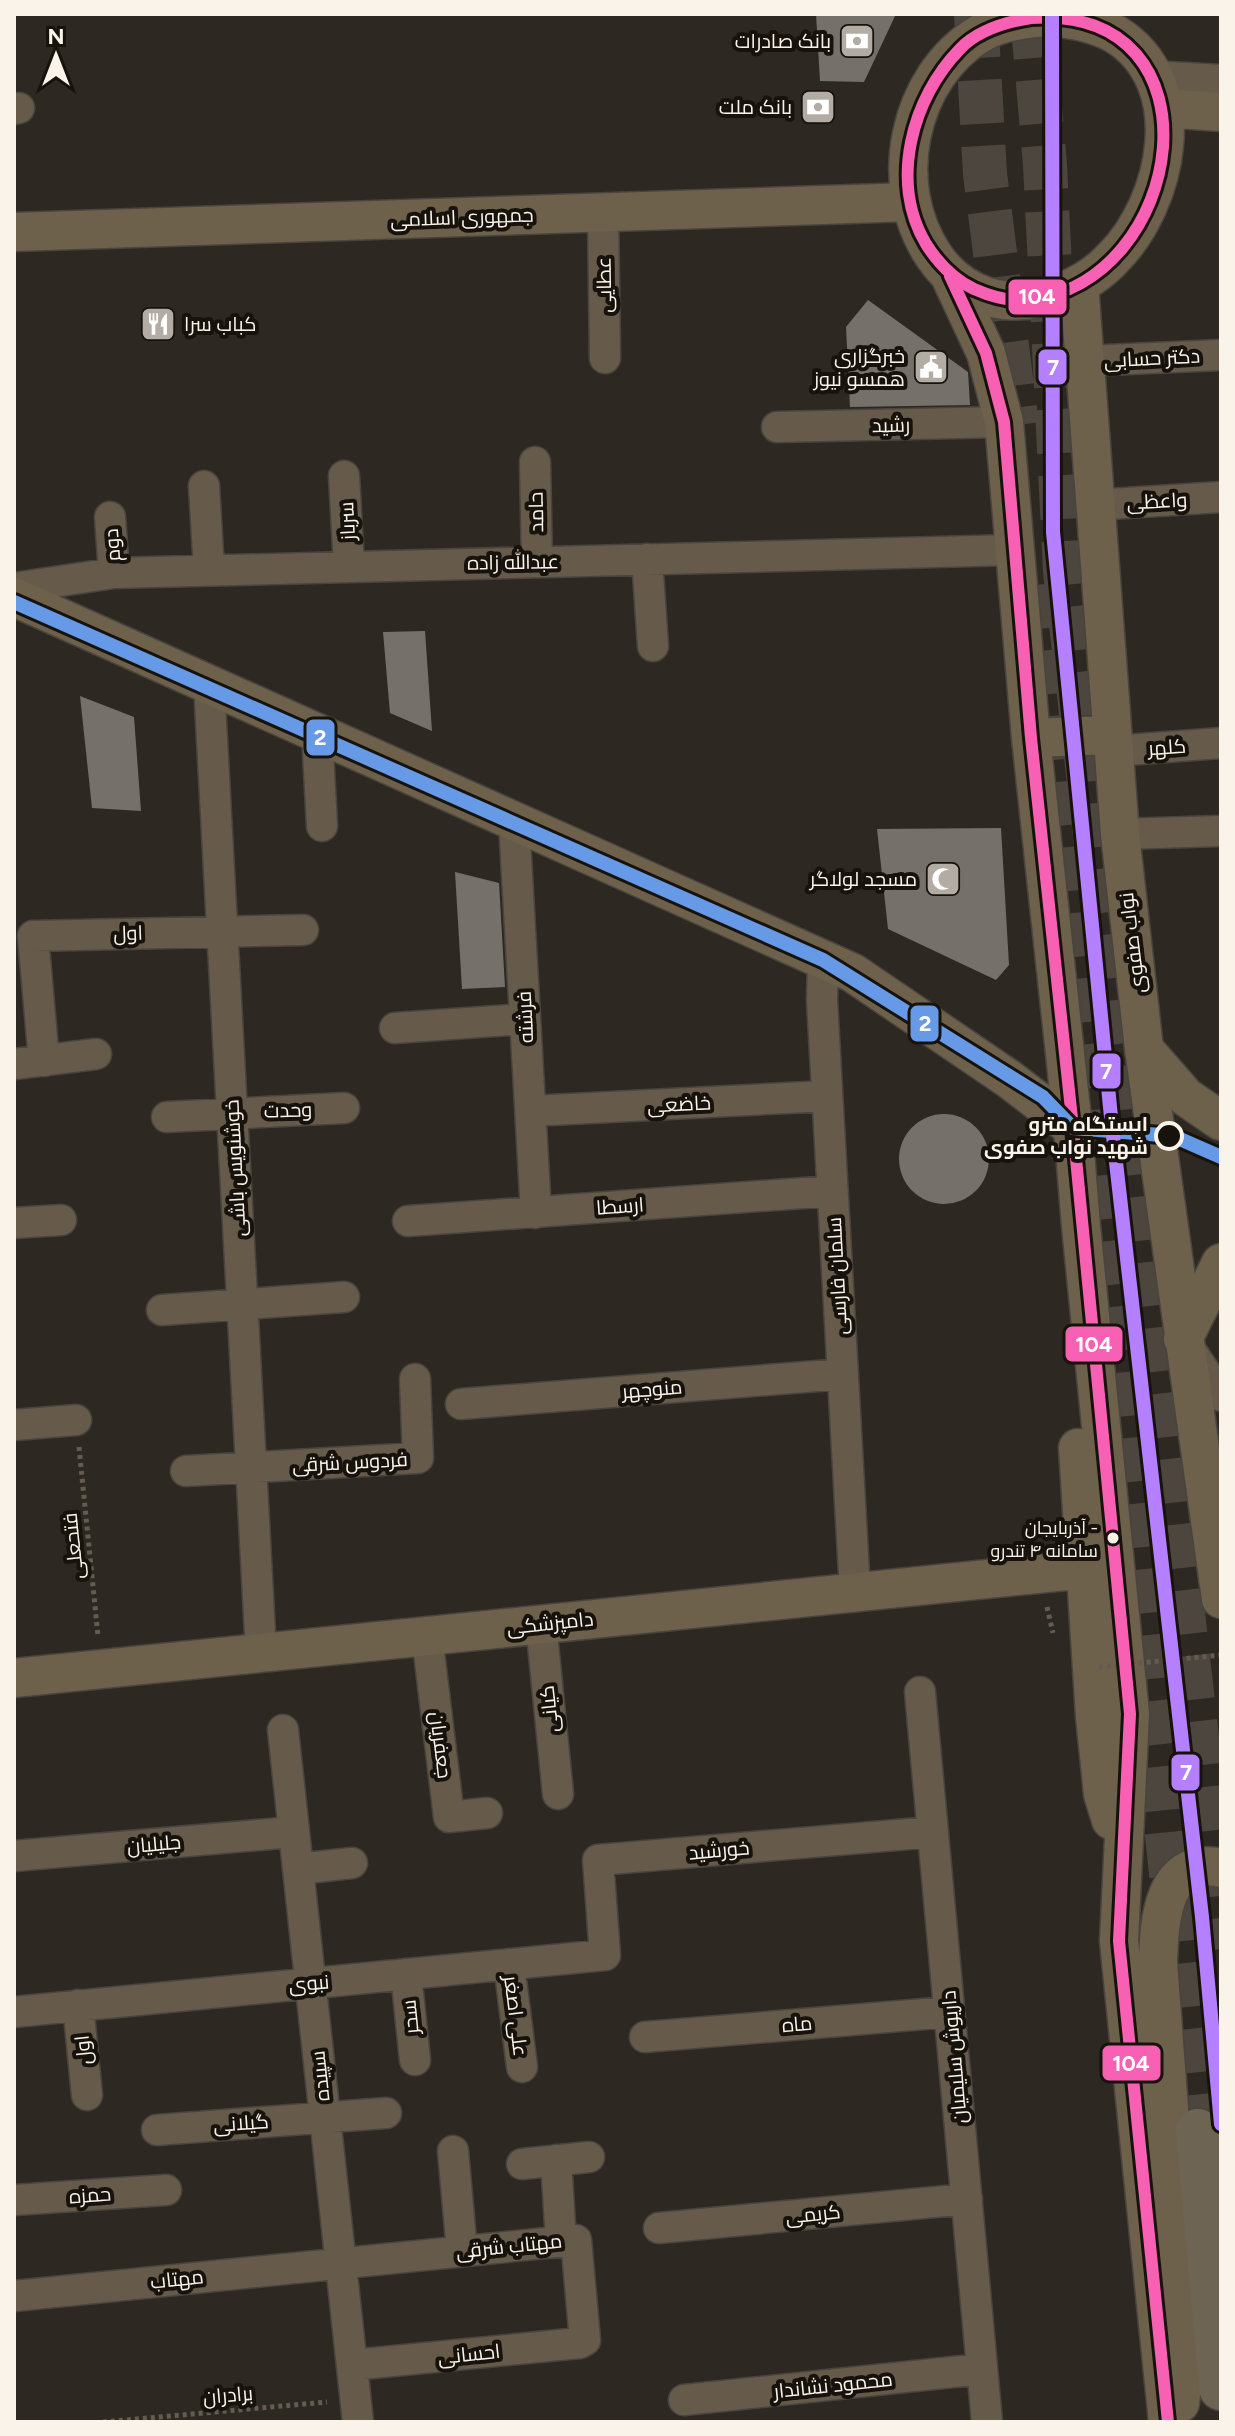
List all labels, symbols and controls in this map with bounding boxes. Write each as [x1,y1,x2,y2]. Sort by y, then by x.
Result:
north arrow [16,16,96,96]
bank icon: بانک صادرات [838,22,876,60]
text: N [47,23,65,50]
place label: بانک صادرات [735,29,831,53]
bank icon: بانک ملت [799,88,837,126]
place label: بانک ملت [719,95,792,119]
street label: جمهوری اسلامی [390,203,534,232]
street label: عطایی [592,257,617,313]
line badge: 104 [1007,278,1068,316]
text: 104 [1018,283,1056,310]
restaurant icon: کباب سرا [139,305,177,343]
place label: کباب سرا [184,312,257,336]
street label: دکتر حسابی [1103,343,1201,373]
place label: خبرگزاری همسو نیوز [813,344,905,391]
public building icon: خبرگزاری همسو نیوز [912,348,950,386]
line badge: 7 [1037,348,1068,386]
text: 7 [1047,354,1059,381]
street label: رشید [872,413,910,437]
street label: واعظی [1126,487,1188,516]
street label: حامد [524,492,548,532]
street label: سرباز [334,501,360,542]
street label: دوم [99,528,127,562]
street label: عبدالله زاده [467,548,559,575]
line badge: 2 [305,718,336,757]
text: 2 [314,724,326,751]
street label: کلهر [1146,734,1187,761]
mosque icon: مسجد لولاگر [924,860,962,898]
place label: مسجد لولاگر [809,867,917,891]
street label: نواب صفوی [1114,891,1151,995]
street label: اول [113,920,143,947]
street label: فرشته [512,990,538,1044]
line badge: 2 [909,1004,940,1043]
text: 2 [919,1010,931,1037]
line badge: 7 [1091,1052,1122,1090]
text: 7 [1100,1058,1112,1085]
street label: خاضعی [647,1090,712,1119]
street label: وحدت [263,1097,313,1123]
street label: خوشنویس باشی [219,1099,252,1237]
place label: ایستگاه مترو شهید نواب صفوی [984,1112,1148,1160]
marker: ایستگاه مترو شهید نواب صفوی [1155,1122,1183,1150]
street label: ارسطا [595,1192,645,1220]
street label: سلمان فارسی [822,1216,853,1335]
line badge: 104 [1064,1325,1124,1363]
text: 104 [1075,1331,1113,1358]
street label: منوچهر [620,1374,683,1405]
street label: فردوس شرقی [291,1447,409,1478]
street label: فتحعلی [58,1512,89,1580]
place label: آذربایجان - سامانه ۴ تندرو [991,1517,1098,1562]
marker: آذربایجان - سامانه ۴ تندرو [1105,1530,1121,1546]
street label: دامپزشکی [505,1607,595,1640]
street label: کیانی [535,1684,564,1734]
street label: جعفریان [424,1710,457,1780]
line badge: 7 [1170,1753,1201,1792]
text: 7 [1180,1759,1192,1786]
street label: جلیلیان [126,1830,182,1859]
street label: خورشید [688,1835,750,1865]
street label: نبوی [288,1969,330,1998]
street label: علی اصغر [498,1973,533,2058]
street label: داریوش سلیمیان [936,1989,973,2125]
street label: سحر [396,1999,424,2036]
street label: ماه [781,2011,813,2037]
street label: اول [70,2034,97,2066]
line badge: 104 [1101,2044,1162,2082]
street label: سپیده [305,2049,336,2102]
text: 104 [1112,2050,1150,2077]
street label: گیلانی [212,2109,270,2138]
street label: حمزه [68,2182,112,2208]
street label: کریمی [784,2199,842,2230]
street label: مهتاب شرقی [455,2228,563,2265]
street label: مهتاب [149,2264,205,2295]
street label: احسانی [437,2339,501,2370]
street label: محمود نشاندار [771,2367,894,2403]
street label: برادران [202,2381,254,2410]

